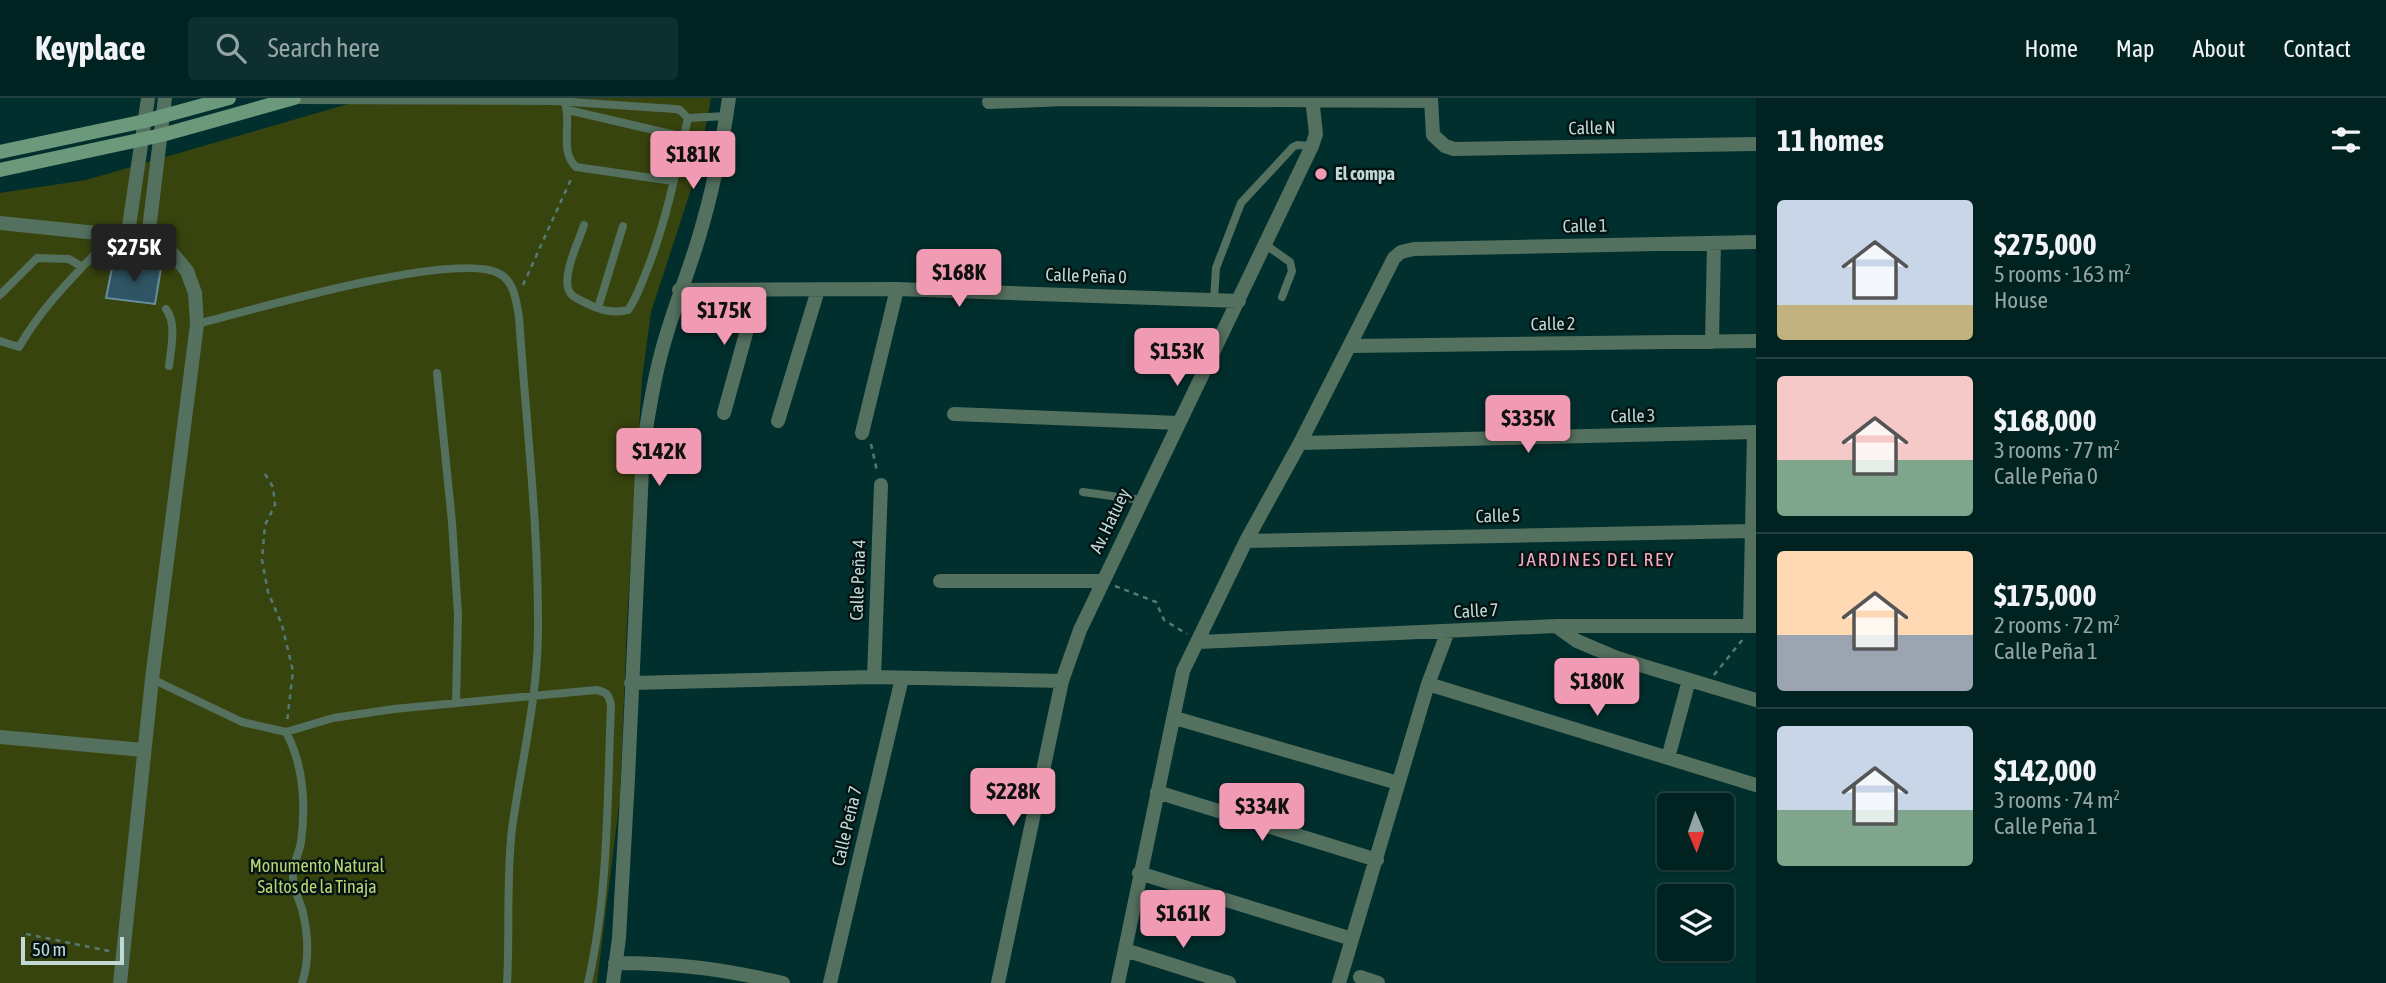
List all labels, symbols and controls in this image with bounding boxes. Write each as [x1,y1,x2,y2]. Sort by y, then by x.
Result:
search box [188,17,678,80]
text: Keyplace [35,29,146,67]
icon: search [212,29,250,67]
text: Search here [268,33,380,63]
text: Home [2024,35,2078,62]
text: Map [2116,35,2154,62]
text: About [2192,35,2245,62]
text: Contact [2283,35,2351,62]
street label: Calle N [1568,117,1616,138]
icon: filters [2327,121,2365,159]
text: 11 homes [1777,123,1884,157]
pin: $181K [644,132,742,191]
text: $181K [666,141,720,167]
place label: El compa [1335,163,1395,184]
marker: El compa [1313,166,1329,182]
street label: Calle 1 [1562,215,1608,236]
pin: $275K [85,225,183,284]
text: $275,000 [1994,227,2097,261]
icon: home [1833,228,1917,312]
text: $275K [107,234,161,260]
pin: $168K [910,250,1008,309]
text: $168K [932,259,986,285]
text: 5 rooms · 163 m² [1994,261,2131,287]
street label: Calle Peña 0 [1045,264,1127,287]
text: House [1994,287,2048,313]
pin: $175K [675,288,773,347]
text: $175K [697,297,751,323]
street label: Calle 2 [1530,313,1576,334]
pin: $153K [1128,328,1226,388]
text: $153K [1150,338,1204,364]
pin: $335K [1479,396,1577,455]
text: $168,000 [1994,403,2097,437]
icon: home [1833,404,1917,488]
text: $335K [1501,405,1555,431]
street label: Calle 3 [1610,405,1656,426]
pin: $142K [610,428,708,488]
text: 3 rooms · 77 m² [1994,437,2120,463]
text: $142K [632,438,686,464]
text: Calle Peña 0 [1994,463,2098,489]
street label: Av. Hatuey [1085,485,1134,557]
street label: Calle 5 [1475,505,1521,526]
street label: Calle Peña 4 [846,539,869,621]
district label: JARDINES DEL REY [1518,548,1676,570]
text: $175,000 [1994,578,2097,612]
icon: home [1833,579,1917,663]
street label: Calle 7 [1453,599,1499,622]
text: 2 rooms · 72 m² [1994,612,2120,638]
text: Calle Peña 1 [1994,638,2098,664]
pin: $180K [1548,658,1646,718]
text: $180K [1570,668,1624,694]
text: $142,000 [1994,753,2097,787]
icon: home [1833,754,1917,838]
pin: $228K [964,768,1062,828]
text: $228K [986,778,1040,804]
street label: Calle Peña 7 [827,784,866,868]
pin: $334K [1213,784,1311,843]
text: 3 rooms · 74 m² [1994,787,2120,813]
text: $334K [1235,793,1289,819]
north arrow [1657,793,1734,870]
map controls [1657,793,1734,961]
text: Calle Peña 1 [1994,813,2098,839]
park label: Monumento Natural Saltos de la Tinaja [250,855,385,897]
button: layers [1657,884,1734,961]
pin: $161K [1134,890,1232,950]
text: $161K [1156,900,1210,926]
scale bar [21,934,124,966]
text: 50 m [32,938,66,960]

